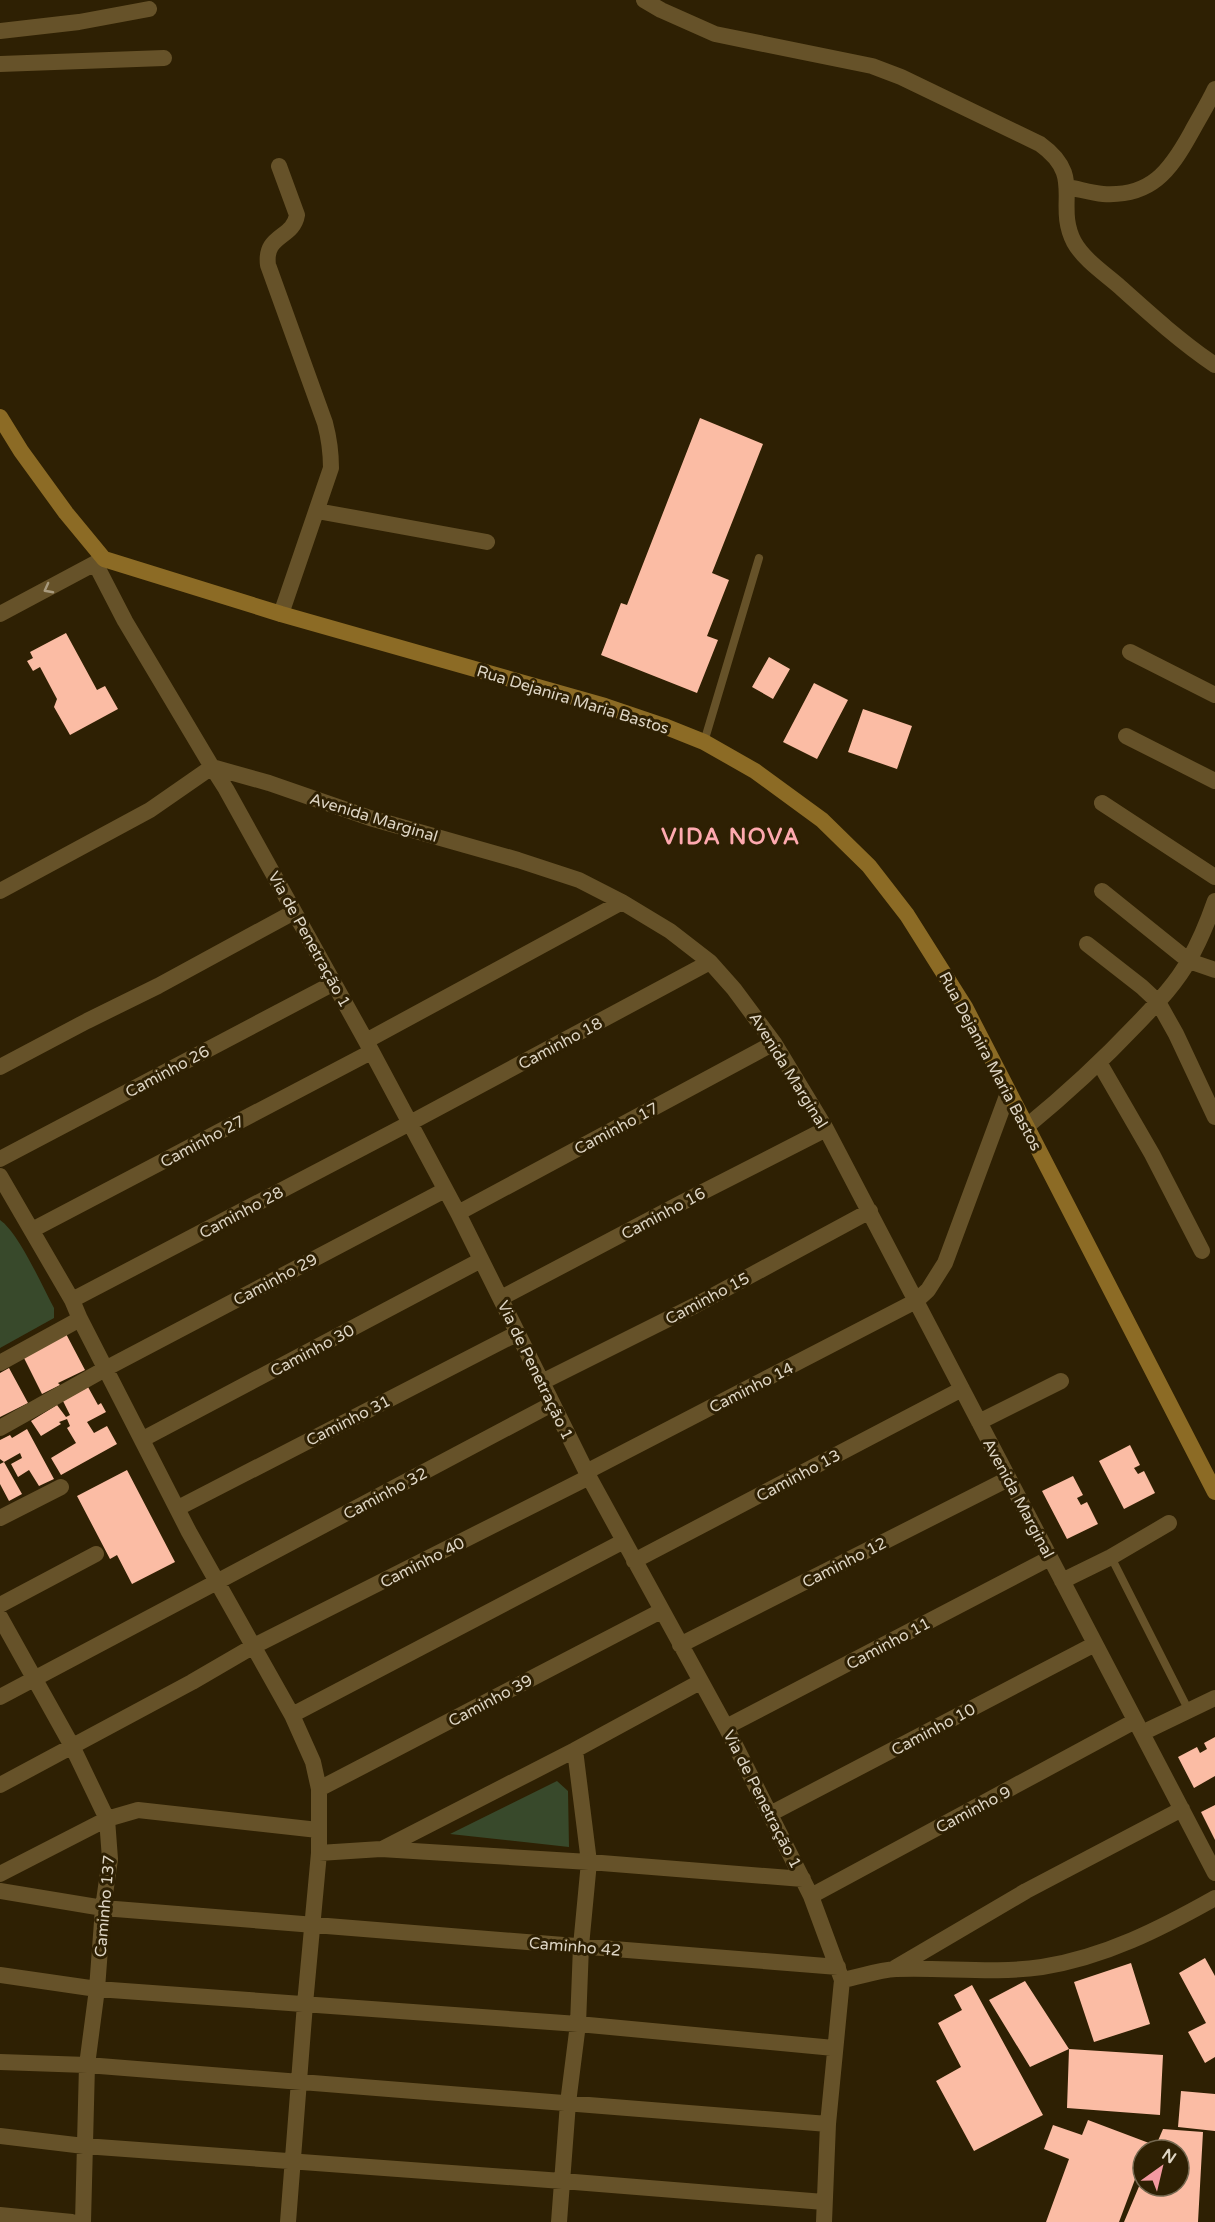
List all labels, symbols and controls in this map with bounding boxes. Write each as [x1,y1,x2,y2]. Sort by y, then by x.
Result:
one-way arrow [43,582,54,593]
street label: Rua Dejanira Maria Bastos [474,661,671,739]
street label: Avenida Marginal [307,789,440,847]
district label: VIDA NOVA [661,824,801,850]
street label: Via de Penetração 1 [263,868,355,1011]
street label: Rua Dejanira Maria Bastos [934,969,1046,1154]
street label: Avenida Marginal [744,1009,832,1132]
street label: Caminho 18 [515,1013,606,1074]
street label: Caminho 26 [122,1041,213,1102]
street label: Caminho 17 [571,1098,662,1159]
street label: Caminho 27 [157,1111,248,1172]
street label: Caminho 28 [196,1182,287,1243]
street label: Caminho 16 [618,1183,709,1244]
street label: Caminho 29 [230,1249,321,1310]
street label: Caminho 15 [662,1268,753,1329]
street label: Via de Penetração 1 [493,1298,578,1443]
street label: Caminho 30 [267,1320,358,1381]
street label: Caminho 14 [706,1358,797,1418]
street label: Caminho 31 [303,1391,394,1451]
street label: Avenida Marginal [978,1435,1058,1562]
street label: Caminho 13 [753,1445,844,1506]
street label: Caminho 32 [340,1463,431,1524]
street label: Caminho 40 [377,1533,468,1593]
street label: Caminho 12 [799,1533,890,1593]
street label: Caminho 11 [843,1613,934,1674]
street label: Caminho 39 [445,1670,536,1731]
street label: Caminho 10 [888,1699,979,1760]
street label: Via de Penetração 1 [719,1727,806,1872]
street label: Caminho 9 [932,1782,1014,1838]
street label: Caminho 137 [91,1854,119,1958]
street label: Caminho 42 [528,1933,622,1961]
north arrow [1131,2138,1191,2198]
text: N [1158,2145,1180,2168]

